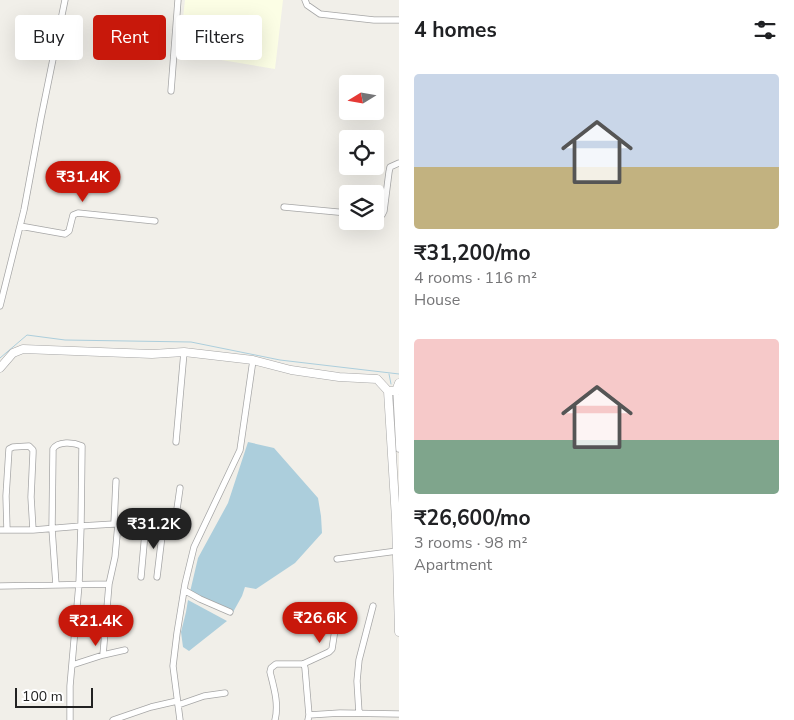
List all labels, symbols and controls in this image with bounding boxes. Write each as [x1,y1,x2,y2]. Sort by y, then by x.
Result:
chip: Buy [15,15,83,60]
chip: Rent [93,15,166,60]
chip: Filters [176,15,262,60]
text: 4 homes [414,16,497,44]
icon: filters [751,16,779,44]
north arrow [339,75,384,120]
map controls [339,75,384,230]
icon: home [552,107,642,197]
button: locate [339,130,384,175]
pin: ₹31.4K [42,160,124,203]
text: ₹31.4K [57,166,110,188]
button: layers [339,185,384,230]
text: ₹31,200/mo [414,239,531,267]
text: 4 rooms · 116 m² [414,267,537,289]
text: House [414,289,460,311]
icon: home [552,372,642,462]
text: ₹26,600/mo [414,504,531,532]
pin: ₹31.2K [113,508,195,550]
text: ₹31.2K [128,513,181,535]
text: 3 rooms · 98 m² [414,532,527,554]
text: Apartment [414,554,492,576]
pin: ₹26.6K [279,602,361,644]
pin: ₹21.4K [55,604,137,647]
text: ₹26.6K [294,607,347,629]
text: ₹21.4K [70,610,123,632]
scale bar [15,685,92,708]
text: 100 m [22,687,63,706]

